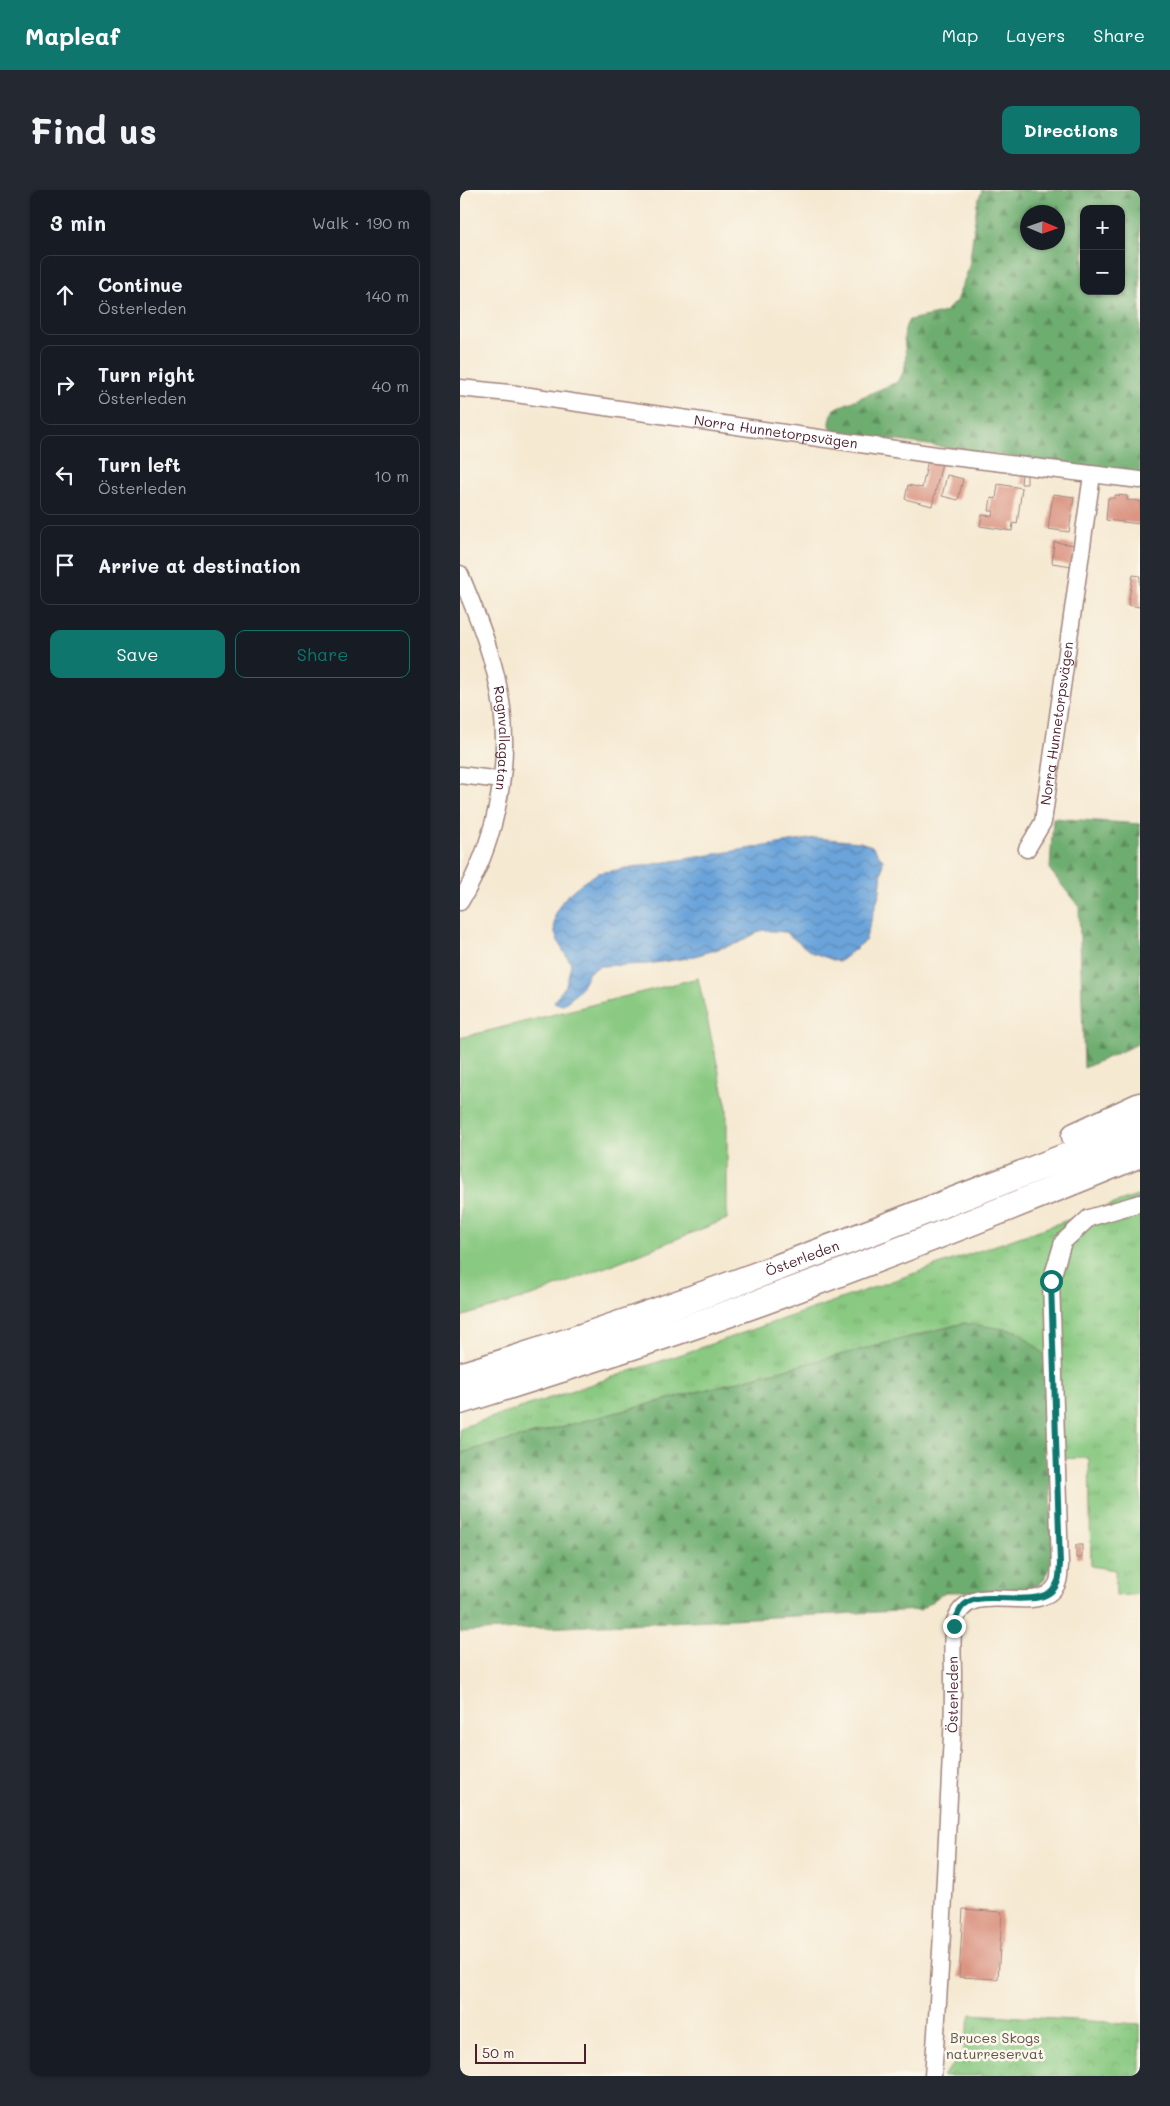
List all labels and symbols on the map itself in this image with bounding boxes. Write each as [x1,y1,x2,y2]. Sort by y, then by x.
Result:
north arrow [1020,205,1065,250]
street label: Norra Hunnetorpsvägen [693,410,859,453]
street label: Norra Hunnetorpsvägen [1035,640,1077,806]
street label: Ragnvallagatan [489,684,514,792]
street label: Österleden [763,1235,842,1280]
route start [1040,1270,1063,1293]
route end [943,1615,966,1638]
street label: Österleden [942,1656,962,1733]
park label: Bruces Skogs naturreservat [946,2028,1044,2063]
scale bar [475,2041,586,2064]

